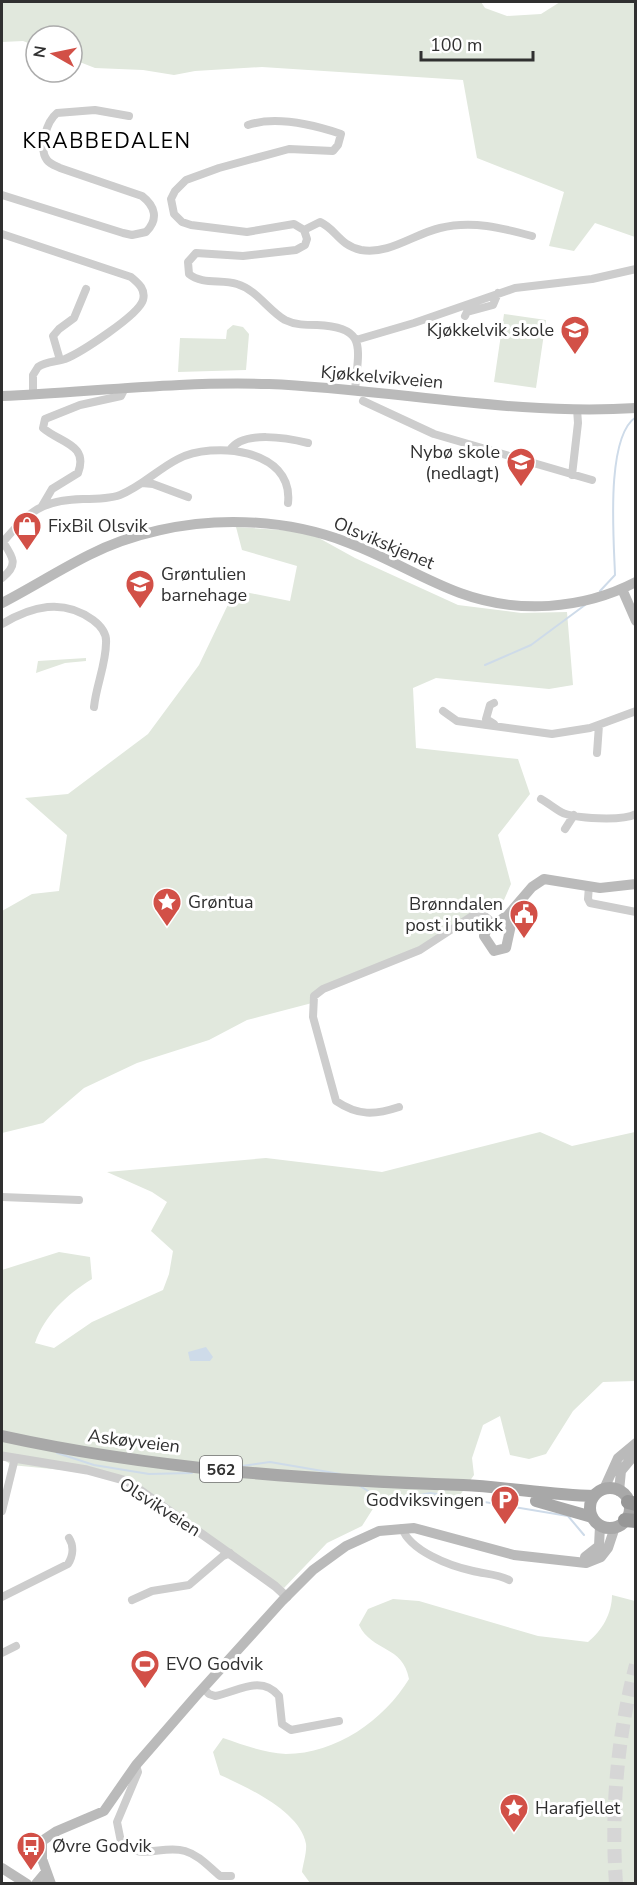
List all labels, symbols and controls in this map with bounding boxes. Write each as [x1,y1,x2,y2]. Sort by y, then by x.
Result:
north arrow [24,24,84,84]
scale bar [421,24,534,62]
text: 100 m [430,33,482,57]
text: N [28,44,52,59]
district label: KRABBEDALEN [22,127,192,155]
school or university icon: Kjøkkelvik skole [559,314,591,356]
place label: Kjøkkelvik skole [427,318,554,342]
street label: Kjøkkelvikveien [320,360,444,394]
place label: Nybø skole (nedlagt) [410,440,500,485]
school or university icon: Nybø skole (nedlagt) [505,446,537,488]
shop icon: FixBil Olsvik [11,510,43,552]
street label: Olsvikskjenet [330,511,439,575]
place label: FixBil Olsvik [48,514,149,538]
place label: Grøntulien barnehage [161,562,247,607]
school or university icon: Grøntulien barnehage [124,568,156,610]
place icon: Grøntua [151,886,183,928]
place label: Grøntua [188,890,254,914]
place label: Brønndalen post i butikk [405,892,504,937]
public building icon: Brønndalen post i butikk [508,898,540,940]
street label: Askøyveien [87,1423,181,1459]
road number: 562 [200,1456,242,1482]
street label: Olsvikveien [115,1472,205,1542]
parking icon: Godviksvingen [489,1484,521,1526]
place label: Godviksvingen [366,1488,484,1512]
sports icon: EVO Godvik [129,1648,161,1690]
place label: EVO Godvik [166,1652,264,1676]
place icon: Harafjellet [498,1792,530,1834]
place label: Harafjellet [535,1796,621,1820]
bus stop icon: Øvre Godvik [15,1830,47,1872]
place label: Øvre Godvik [52,1834,153,1858]

